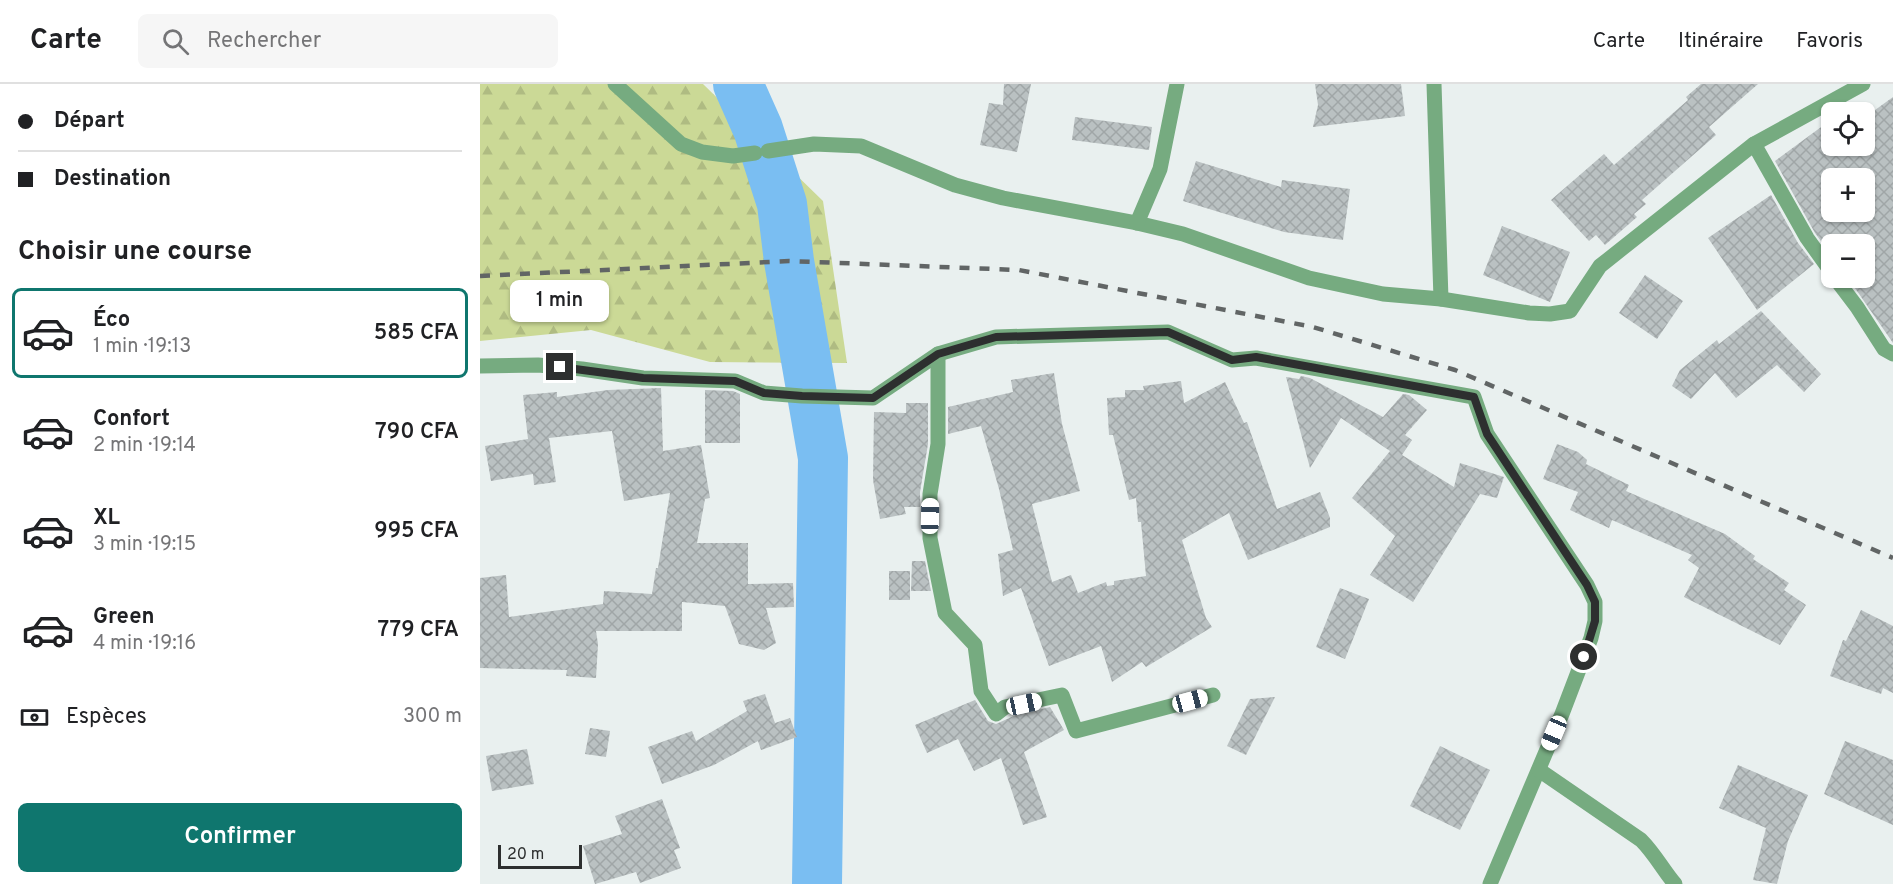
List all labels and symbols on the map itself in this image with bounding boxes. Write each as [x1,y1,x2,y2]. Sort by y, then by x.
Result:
callout: 1 min [511,280,610,322]
route end [546,353,573,380]
car [921,498,939,534]
route start [1570,643,1597,670]
car [1170,688,1210,714]
car [1005,691,1043,717]
car [1539,713,1569,753]
scale bar [498,842,582,870]

